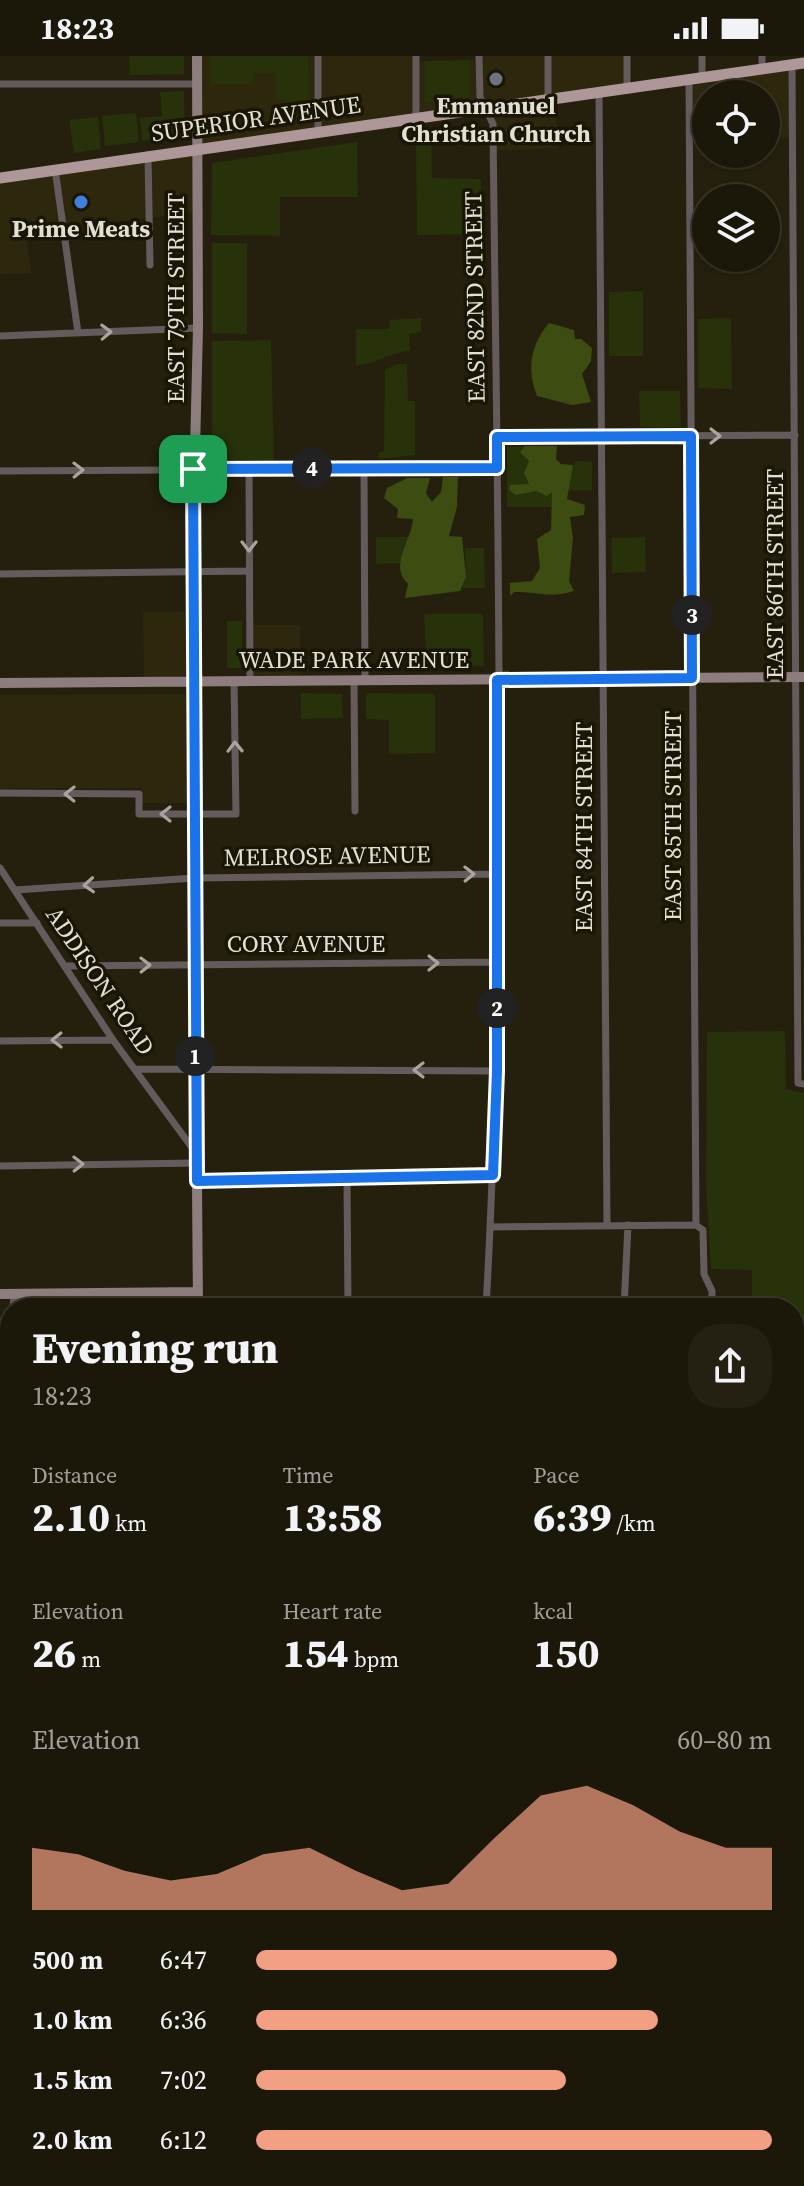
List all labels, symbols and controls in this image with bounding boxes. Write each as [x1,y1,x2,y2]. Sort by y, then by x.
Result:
text: 18:23 [40,8,114,49]
marker: Emmanuel Christian Church [487,70,505,88]
map controls [692,80,780,272]
button: locate [692,80,780,168]
street label: SUPERIOR AVENUE [149,87,363,150]
place label: Emmanuel Christian Church [401,89,591,150]
button: layers [692,184,780,272]
street label: EAST 82ND STREET [456,190,493,403]
street label: EAST 79TH STREET [159,192,192,403]
marker: Prime Meats [72,193,90,211]
place label: Prime Meats [12,212,150,245]
one-way arrow [100,324,113,341]
one-way arrow [709,427,722,445]
pin [159,435,227,503]
icon: arrive [171,447,215,491]
pin: 4 [292,448,332,488]
text: 4 [306,453,318,483]
one-way arrow [72,461,85,479]
street label: EAST 86TH STREET [758,468,791,679]
one-way arrow [240,540,258,553]
pin: 3 [672,595,712,635]
text: 3 [686,600,698,630]
street label: WADE PARK AVENUE [239,643,469,676]
street label: EAST 85TH STREET [656,710,689,921]
street label: EAST 84TH STREET [567,721,600,932]
one-way arrow [226,740,244,753]
one-way arrow [63,785,76,803]
one-way arrow [159,805,172,823]
street label: MELROSE AVENUE [223,837,431,874]
one-way arrow [463,866,476,883]
one-way arrow [82,876,95,893]
street label: ADDISON ROAD [38,900,163,1062]
street label: CORY AVENUE [227,927,385,960]
one-way arrow [427,954,440,971]
one-way arrow [139,956,152,974]
pin: 2 [477,988,517,1028]
text: 2 [491,993,503,1023]
one-way arrow [50,1031,63,1049]
pin: 1 [175,1036,215,1076]
text: 1 [189,1041,201,1071]
one-way arrow [412,1062,425,1079]
one-way arrow [72,1156,85,1173]
text: Evening run [32,1317,278,1378]
button: share [688,1324,772,1408]
text: 18:23 [32,1378,92,1414]
text: Distance [32,1460,117,1490]
text: Time [283,1460,334,1490]
text: Pace [533,1460,579,1490]
text: 2.10 [32,1490,110,1544]
text: 13:58 [283,1490,383,1544]
text: 6:39 [533,1490,611,1544]
text: km [110,1508,147,1538]
text: /km [611,1508,656,1538]
text: Elevation [32,1596,124,1626]
text: Heart rate [283,1596,382,1626]
text: kcal [533,1596,573,1626]
text: 26 [32,1626,76,1680]
text: 154 [283,1626,349,1680]
text: 150 [533,1626,599,1680]
text: m [76,1644,101,1674]
text: bpm [349,1644,399,1674]
text: Elevation [32,1722,141,1758]
text: 60–80 m [677,1722,772,1758]
text: 500 m [32,1942,103,1978]
text: 6:47 [160,1942,207,1978]
text: 1.0 km [32,2002,113,2038]
text: 6:36 [160,2002,207,2038]
text: 1.5 km [32,2062,113,2098]
text: 7:02 [160,2062,207,2098]
text: 2.0 km [32,2122,113,2158]
text: 6:12 [160,2122,207,2158]

